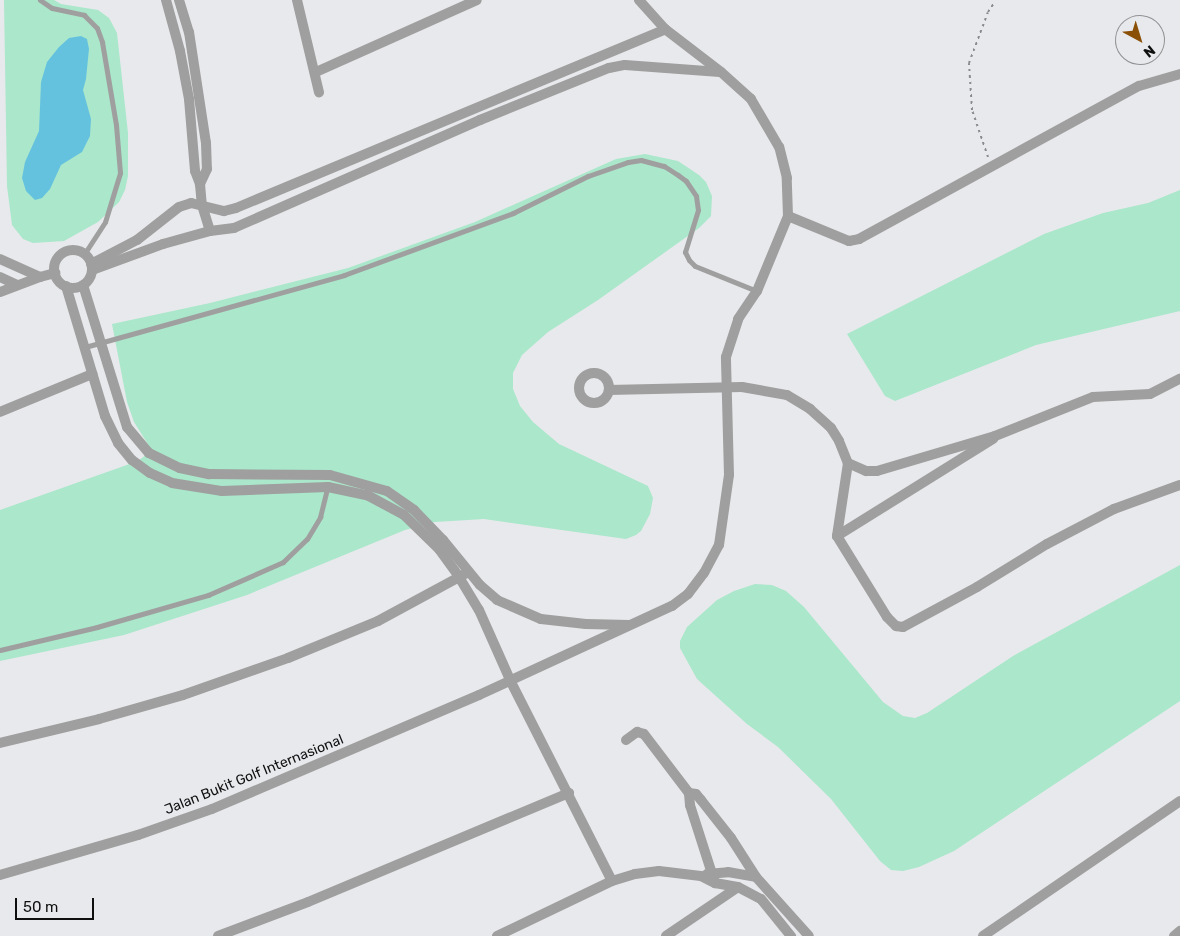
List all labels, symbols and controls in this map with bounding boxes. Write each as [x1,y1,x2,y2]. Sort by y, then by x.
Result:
north arrow [1115,15,1165,65]
text: N [1140,41,1158,61]
street label: Jalan Bukit Golf Internasional [162,731,346,819]
scale bar [18,888,96,920]
text: 50 m [23,898,58,916]

